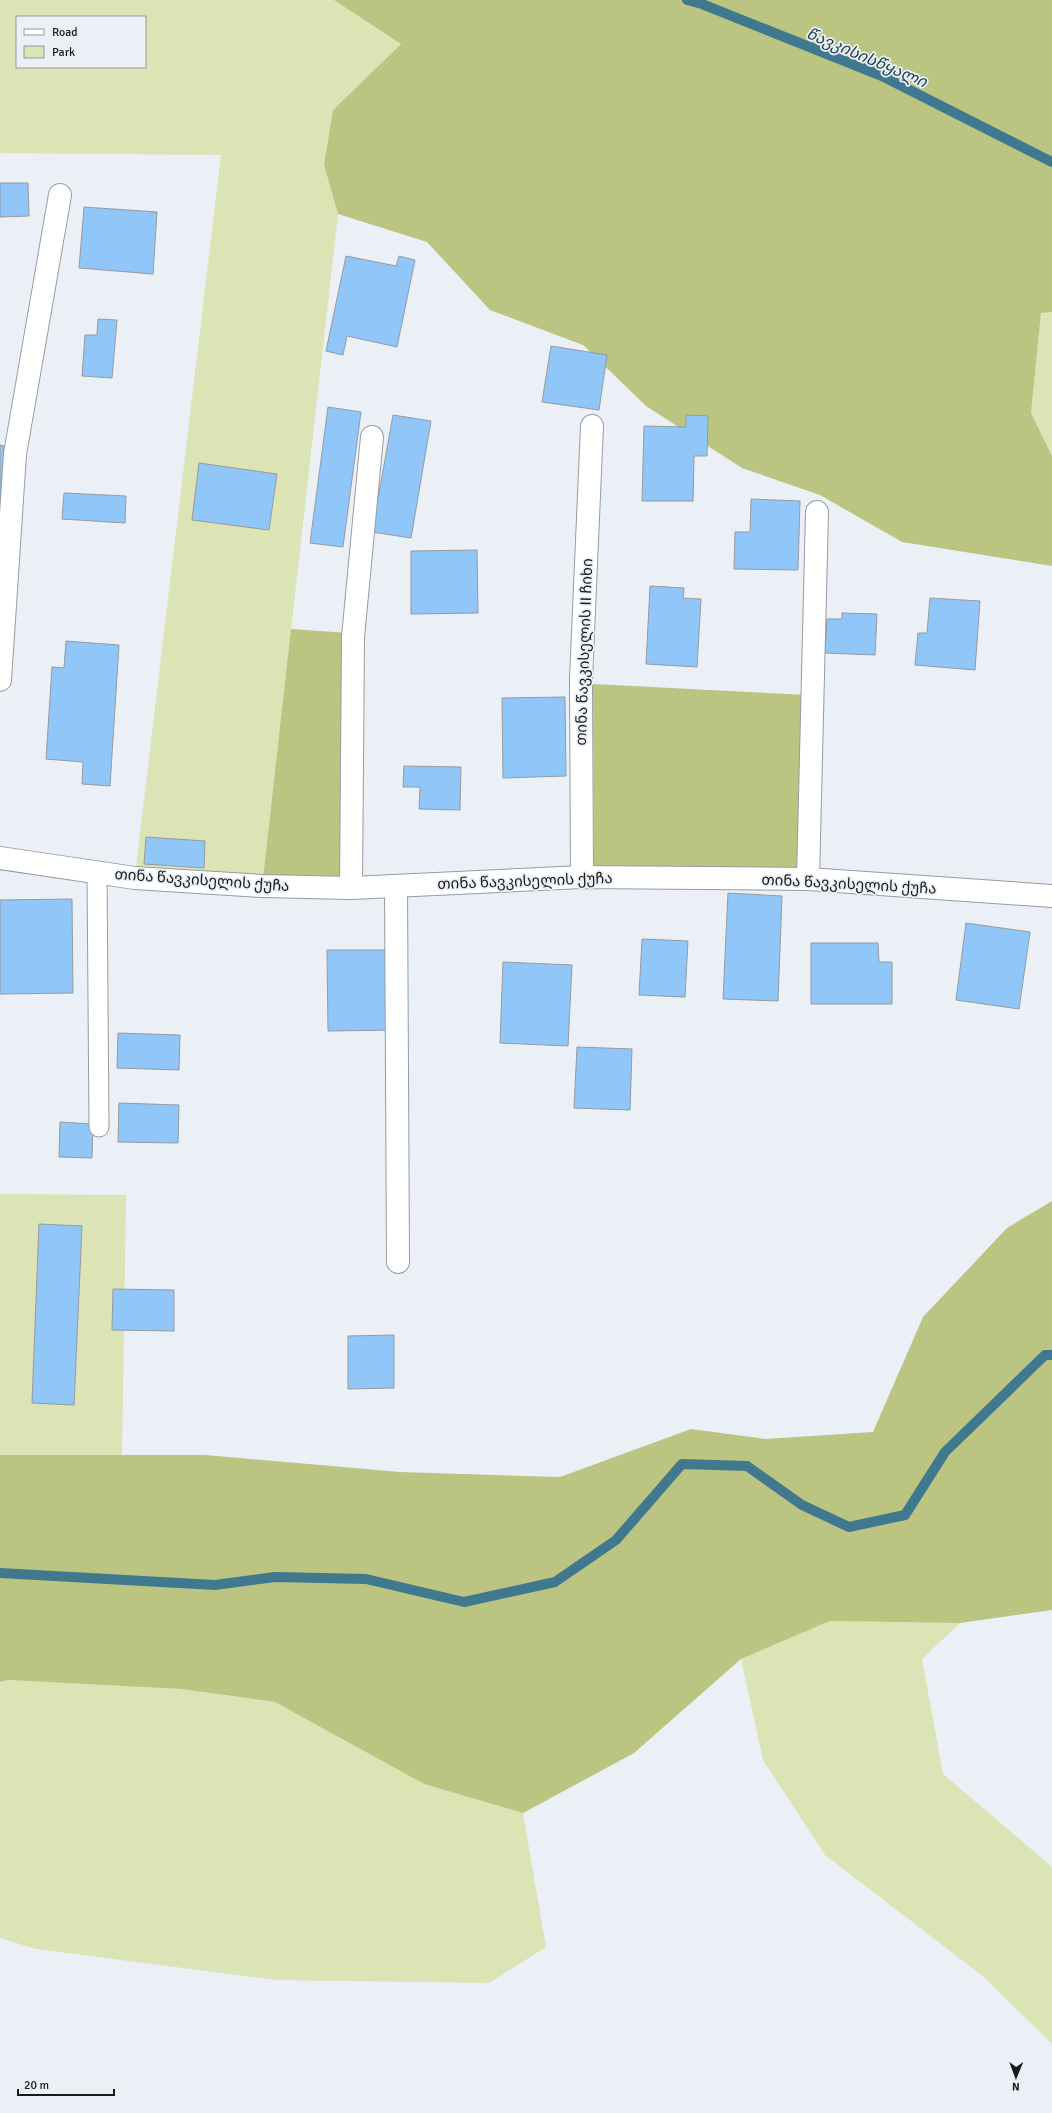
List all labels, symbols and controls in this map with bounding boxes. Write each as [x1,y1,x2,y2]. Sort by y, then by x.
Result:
legend [16,16,146,68]
water label: წავკისისწყალი [803,24,931,93]
text: Road [52,25,78,40]
text: Park [52,45,75,60]
street label: თინა წავკისელის II ჩიხი [572,558,596,746]
street label: თინა წავკისელის ქუჩა [114,865,290,895]
street label: თინა წავკისელის ქუჩა [437,869,613,893]
street label: თინა წავკისელის ქუჩა [761,870,937,898]
north arrow [996,2057,1036,2097]
scale bar [18,2071,114,2097]
text: 20 m [24,2078,49,2093]
text: N [1012,2080,1020,2093]

